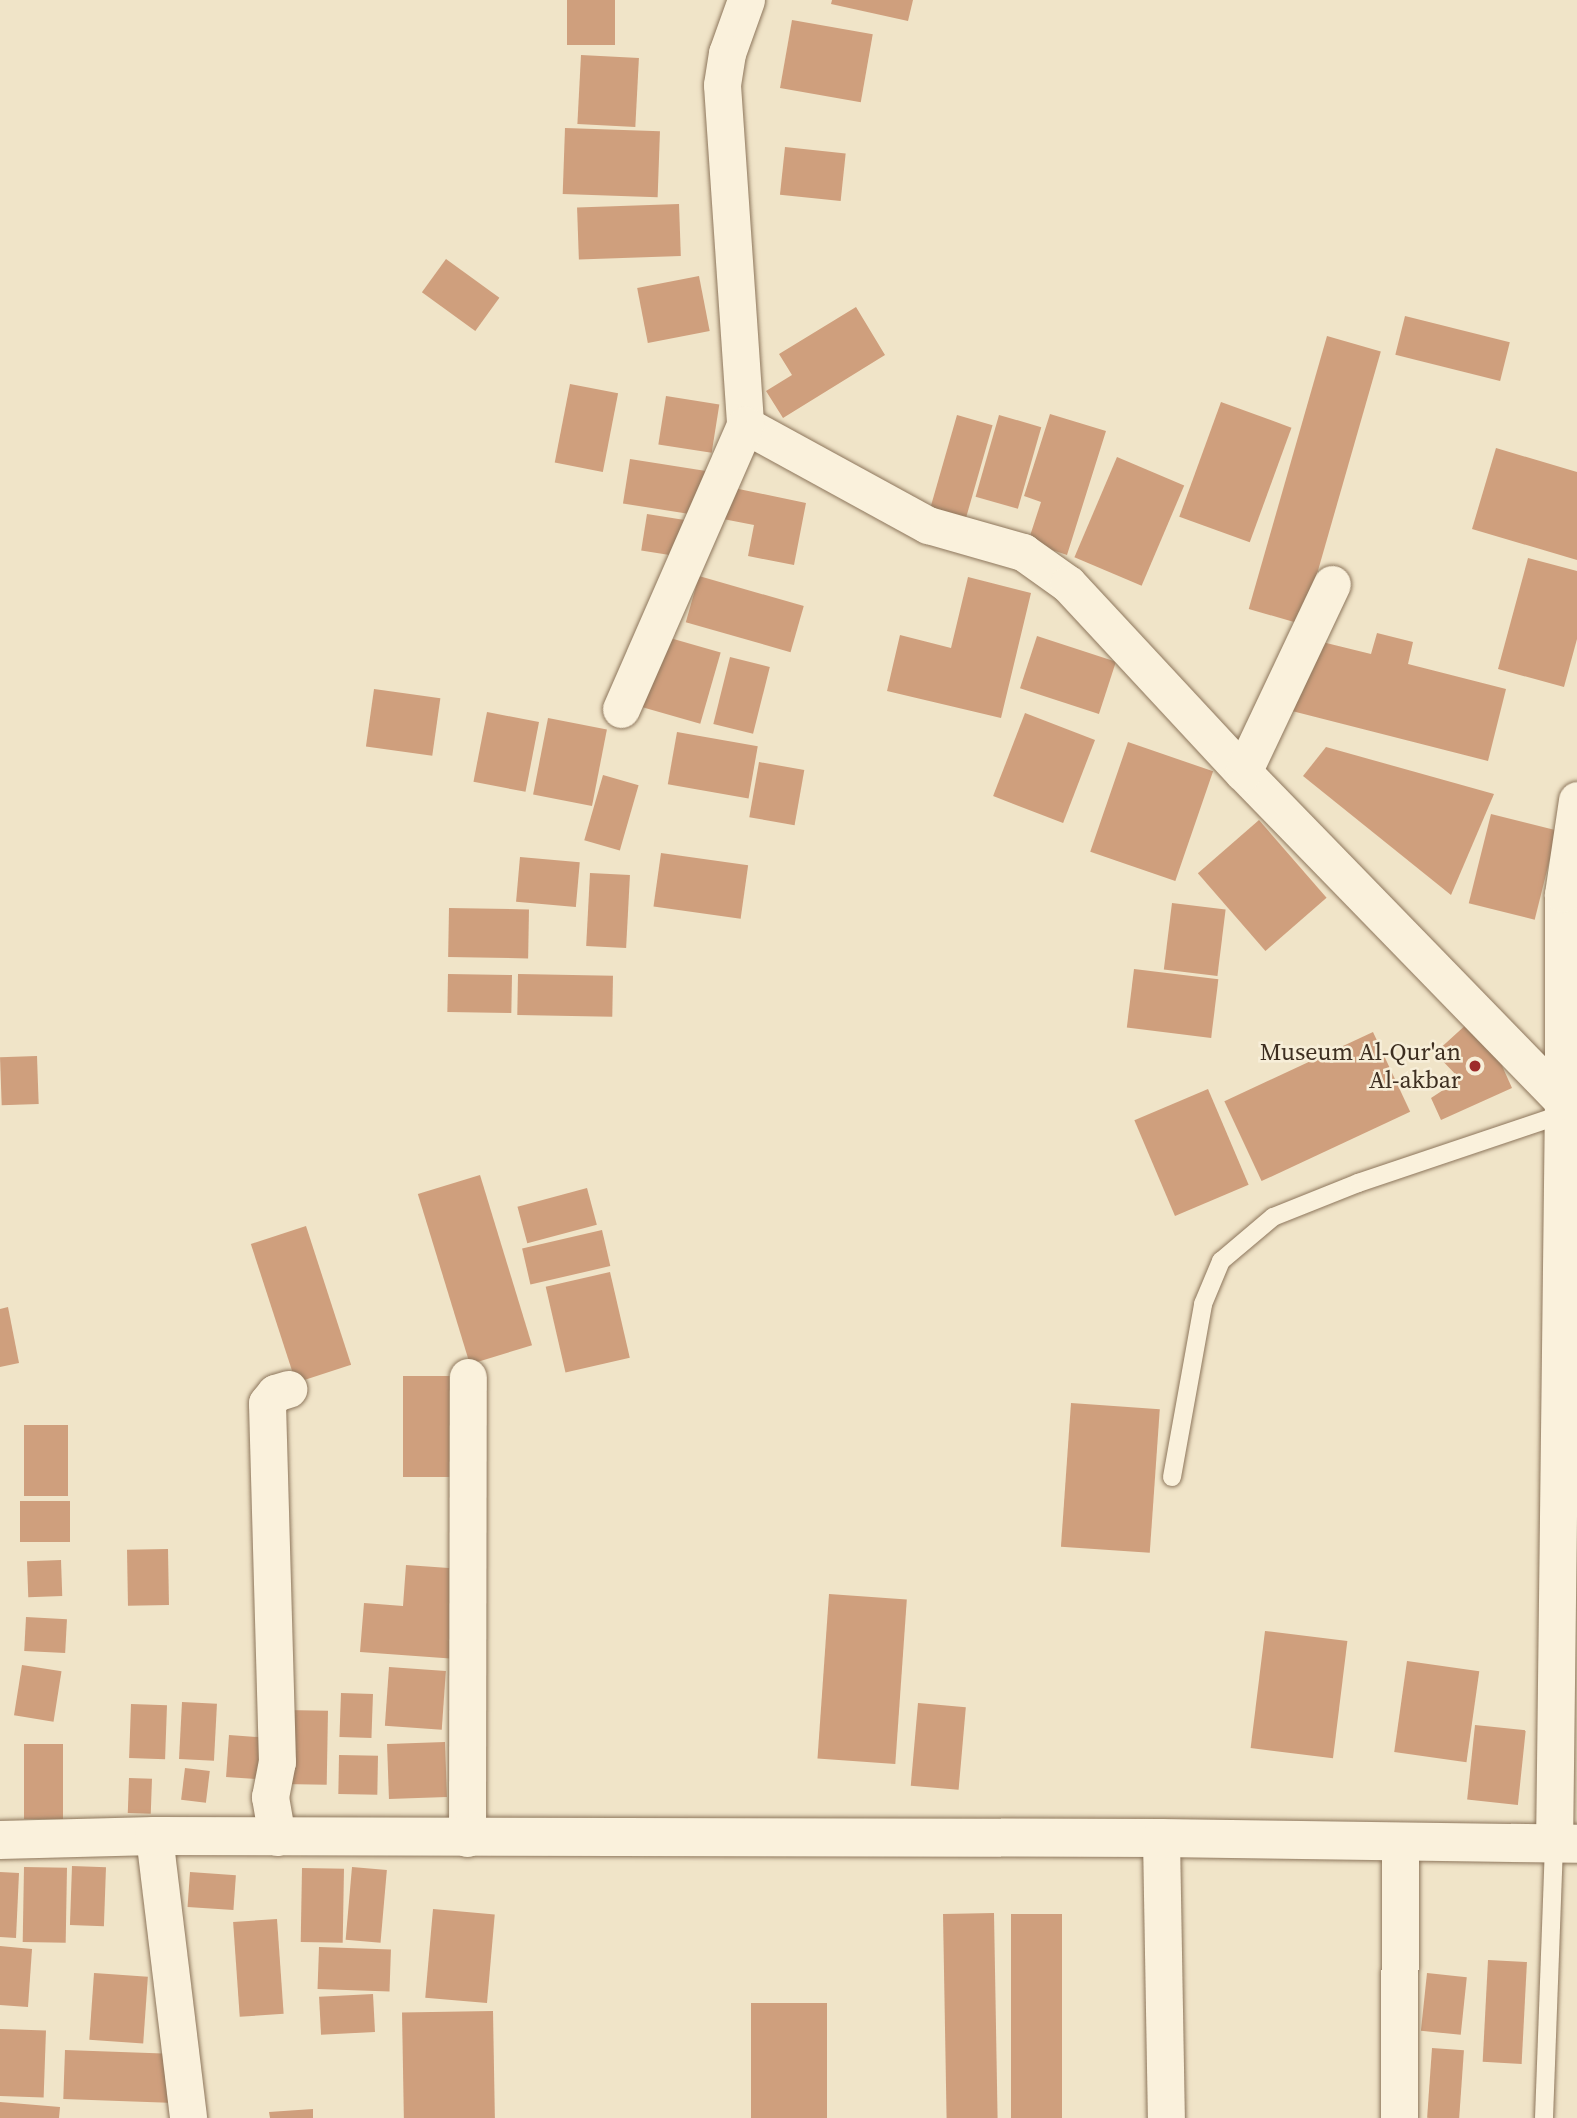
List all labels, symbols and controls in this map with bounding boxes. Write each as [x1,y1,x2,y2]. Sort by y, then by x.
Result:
place label: Museum Al-Qur'an Al-akbar [1260,1038,1461,1094]
marker: Museum Al-Qur'an Al-akbar [1467,1058,1483,1074]

